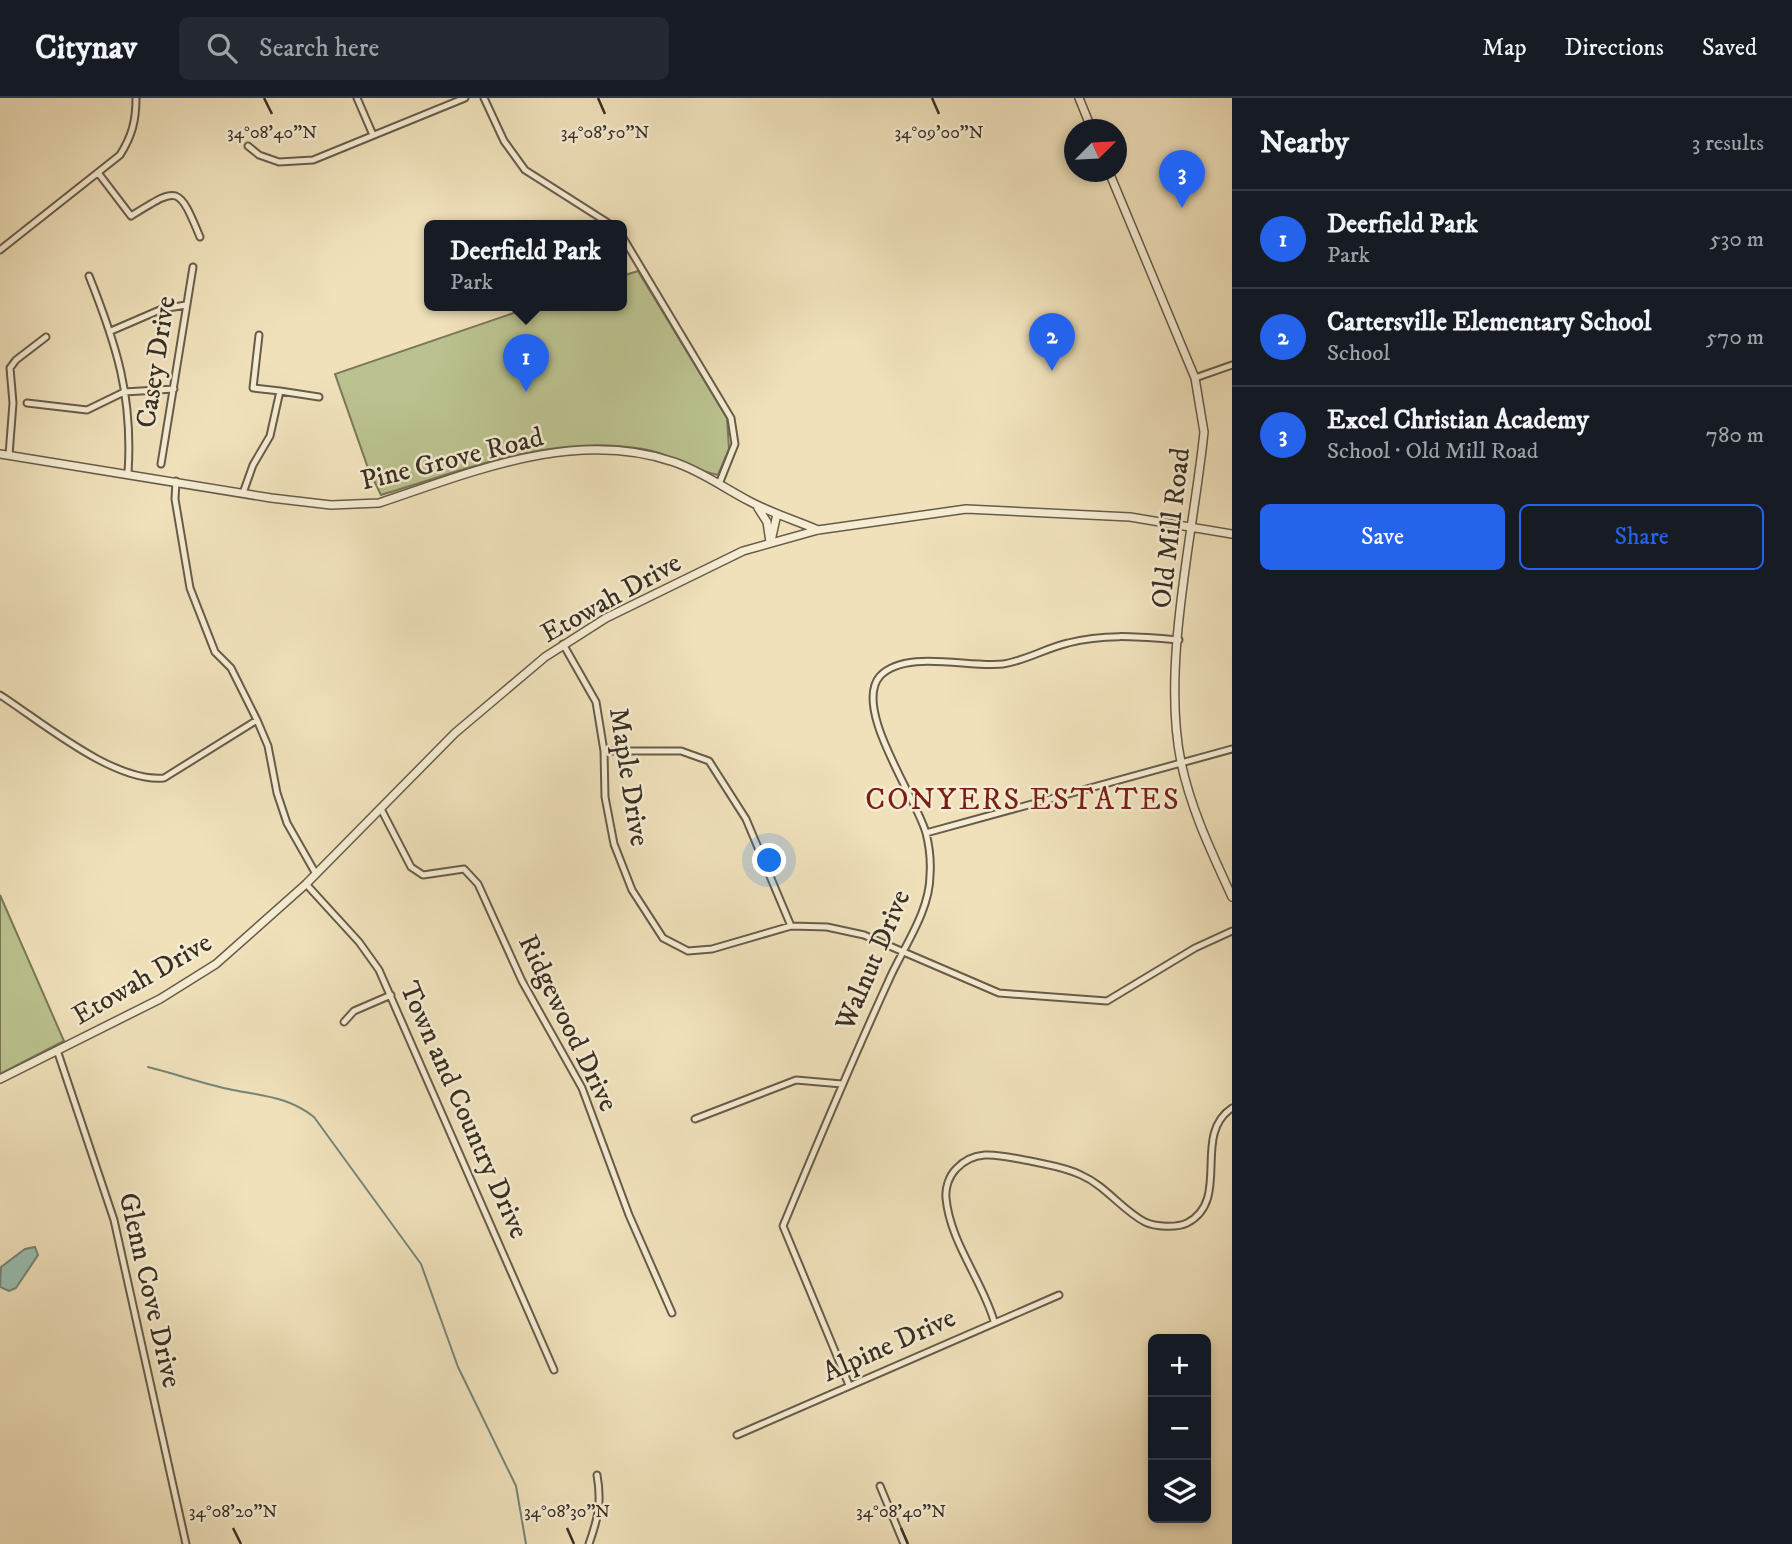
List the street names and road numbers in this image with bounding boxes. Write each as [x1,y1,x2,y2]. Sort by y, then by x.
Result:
street label: Casey Drive [128,294,184,430]
street label: Pine Grove Road [357,419,547,499]
street label: Old Mill Road [1144,446,1198,610]
street label: Etowah Drive [535,545,687,651]
street label: Maple Drive [601,705,657,849]
street label: Walnut Drive [827,884,918,1037]
street label: Etowah Drive [66,925,218,1033]
street label: Ridgewood Drive [510,929,626,1117]
street label: Town and Country Drive [391,976,537,1244]
street label: Glenn Cove Drive [111,1189,189,1391]
street label: Alpine Drive [817,1300,961,1390]

